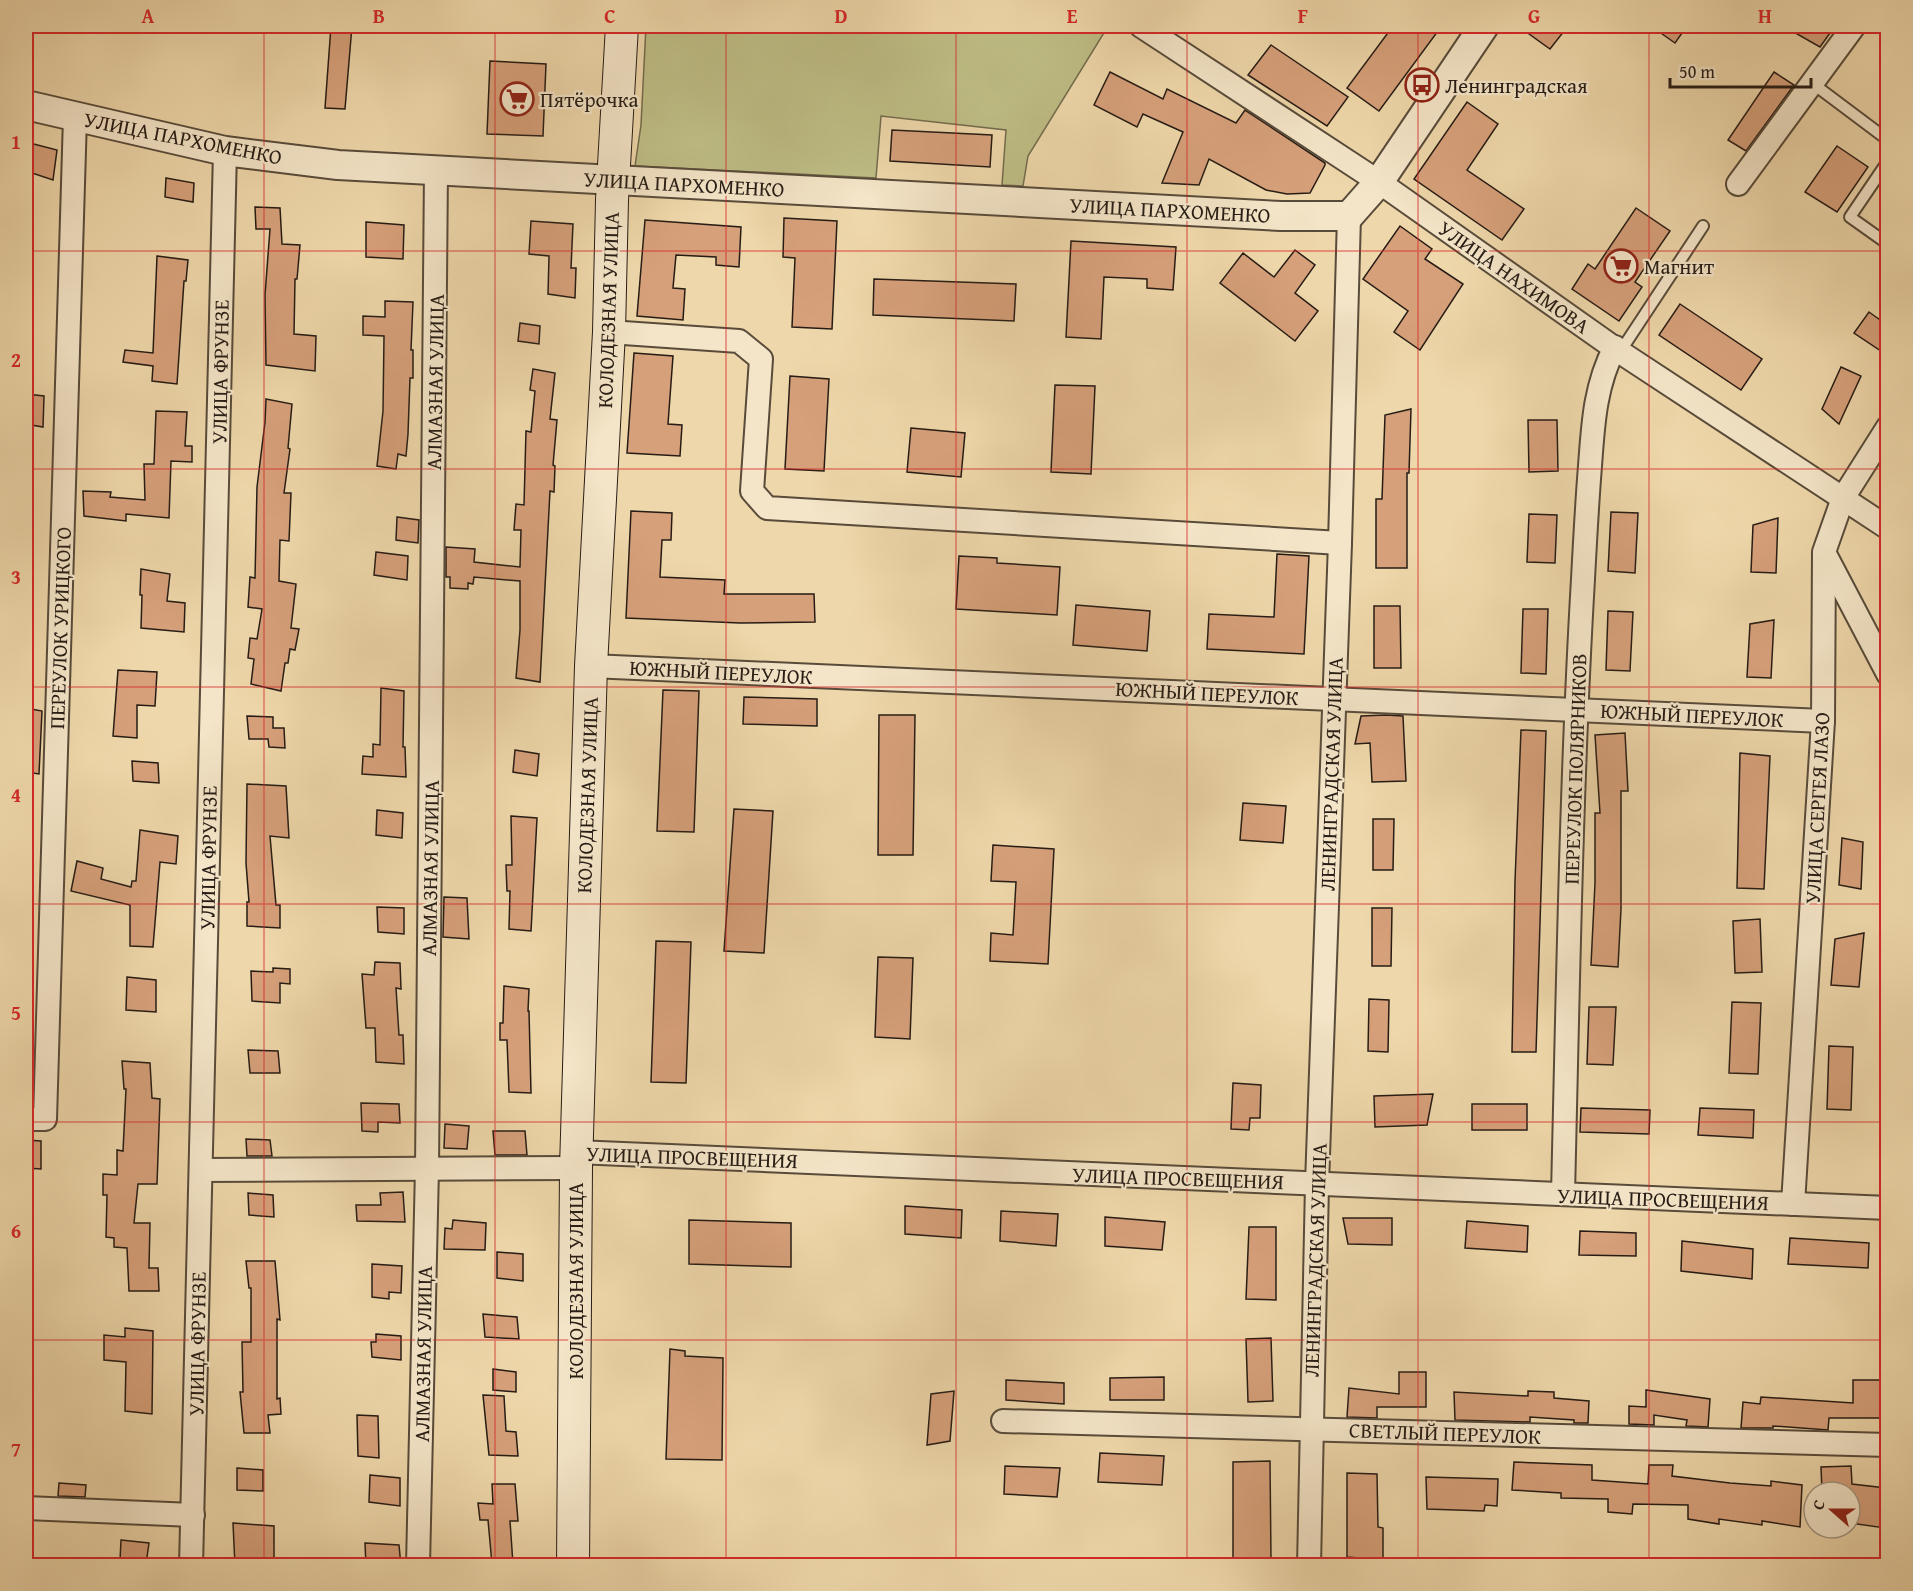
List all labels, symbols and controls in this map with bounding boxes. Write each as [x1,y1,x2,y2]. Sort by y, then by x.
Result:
text: A [142,1,155,30]
text: B [373,1,385,30]
text: C [604,1,616,30]
text: D [834,1,848,30]
text: E [1067,1,1078,30]
text: F [1298,1,1308,30]
text: G [1528,1,1540,30]
text: H [1758,1,1772,30]
scale bar [1670,51,1811,89]
text: 50 m [1679,58,1715,85]
bus stop icon: Ленинградская [1404,67,1440,103]
place label: Ленинградская [1445,70,1588,101]
supermarket icon: Пятёрочка [499,81,535,117]
place label: Пятёрочка [540,84,638,115]
street label: УЛИЦА ПАРХОМЕНКО [81,104,285,172]
text: 1 [11,127,21,156]
street label: УЛИЦА ПАРХОМЕНКО [583,163,785,205]
street label: УЛИЦА ПАРХОМЕНКО [1069,189,1271,231]
street label: КОЛОДЕЗНАЯ УЛИЦА [589,211,627,409]
street label: УЛИЦА НАХИМОВА [1432,213,1596,341]
supermarket icon: Магнит [1603,248,1639,284]
place label: Магнит [1644,251,1714,282]
street label: АЛМАЗНАЯ УЛИЦА [418,293,452,470]
street label: УЛИЦА ФРУНЗЕ [203,299,237,444]
text: 2 [11,345,21,374]
street label: ПЕРЕУЛОК УРИЦКОГО [41,526,79,730]
text: 3 [11,562,21,591]
street label: ЮЖНЫЙ ПЕРЕУЛОК [629,652,813,692]
street label: ПЕРЕУЛОК ПОЛЯРНИКОВ [1555,653,1595,885]
street label: ЛЕНИНГРАДСКАЯ УЛИЦА [1311,656,1351,892]
street label: ЮЖНЫЙ ПЕРЕУЛОК [1115,673,1299,713]
street label: ЮЖНЫЙ ПЕРЕУЛОК [1600,695,1784,735]
street label: КОЛОДЕЗНАЯ УЛИЦА [568,696,606,894]
street label: УЛИЦА СЕРГЕЯ ЛАЗО [1796,711,1838,905]
street label: АЛМАЗНАЯ УЛИЦА [413,779,447,956]
text: 4 [11,780,21,809]
street label: УЛИЦА ФРУНЗЕ [191,785,225,930]
text: 5 [11,998,21,1027]
street label: УЛИЦА ПРОСВЕЩЕНИЯ [586,1138,798,1176]
street label: ЛЕНИНГРАДСКАЯ УЛИЦА [1295,1142,1335,1378]
street label: УЛИЦА ПРОСВЕЩЕНИЯ [1072,1159,1284,1197]
street label: УЛИЦА ПРОСВЕЩЕНИЯ [1557,1180,1769,1218]
street label: КОЛОДЕЗНАЯ УЛИЦА [560,1182,591,1379]
text: 6 [11,1216,21,1245]
street label: АЛМАЗНАЯ УЛИЦА [406,1265,440,1442]
street label: УЛИЦА ФРУНЗЕ [180,1271,214,1416]
street label: СВЕТЛЫЙ ПЕРЕУЛОК [1349,1414,1542,1452]
text: 7 [11,1434,21,1463]
north arrow [1802,1480,1862,1540]
text: С [1805,1496,1831,1513]

